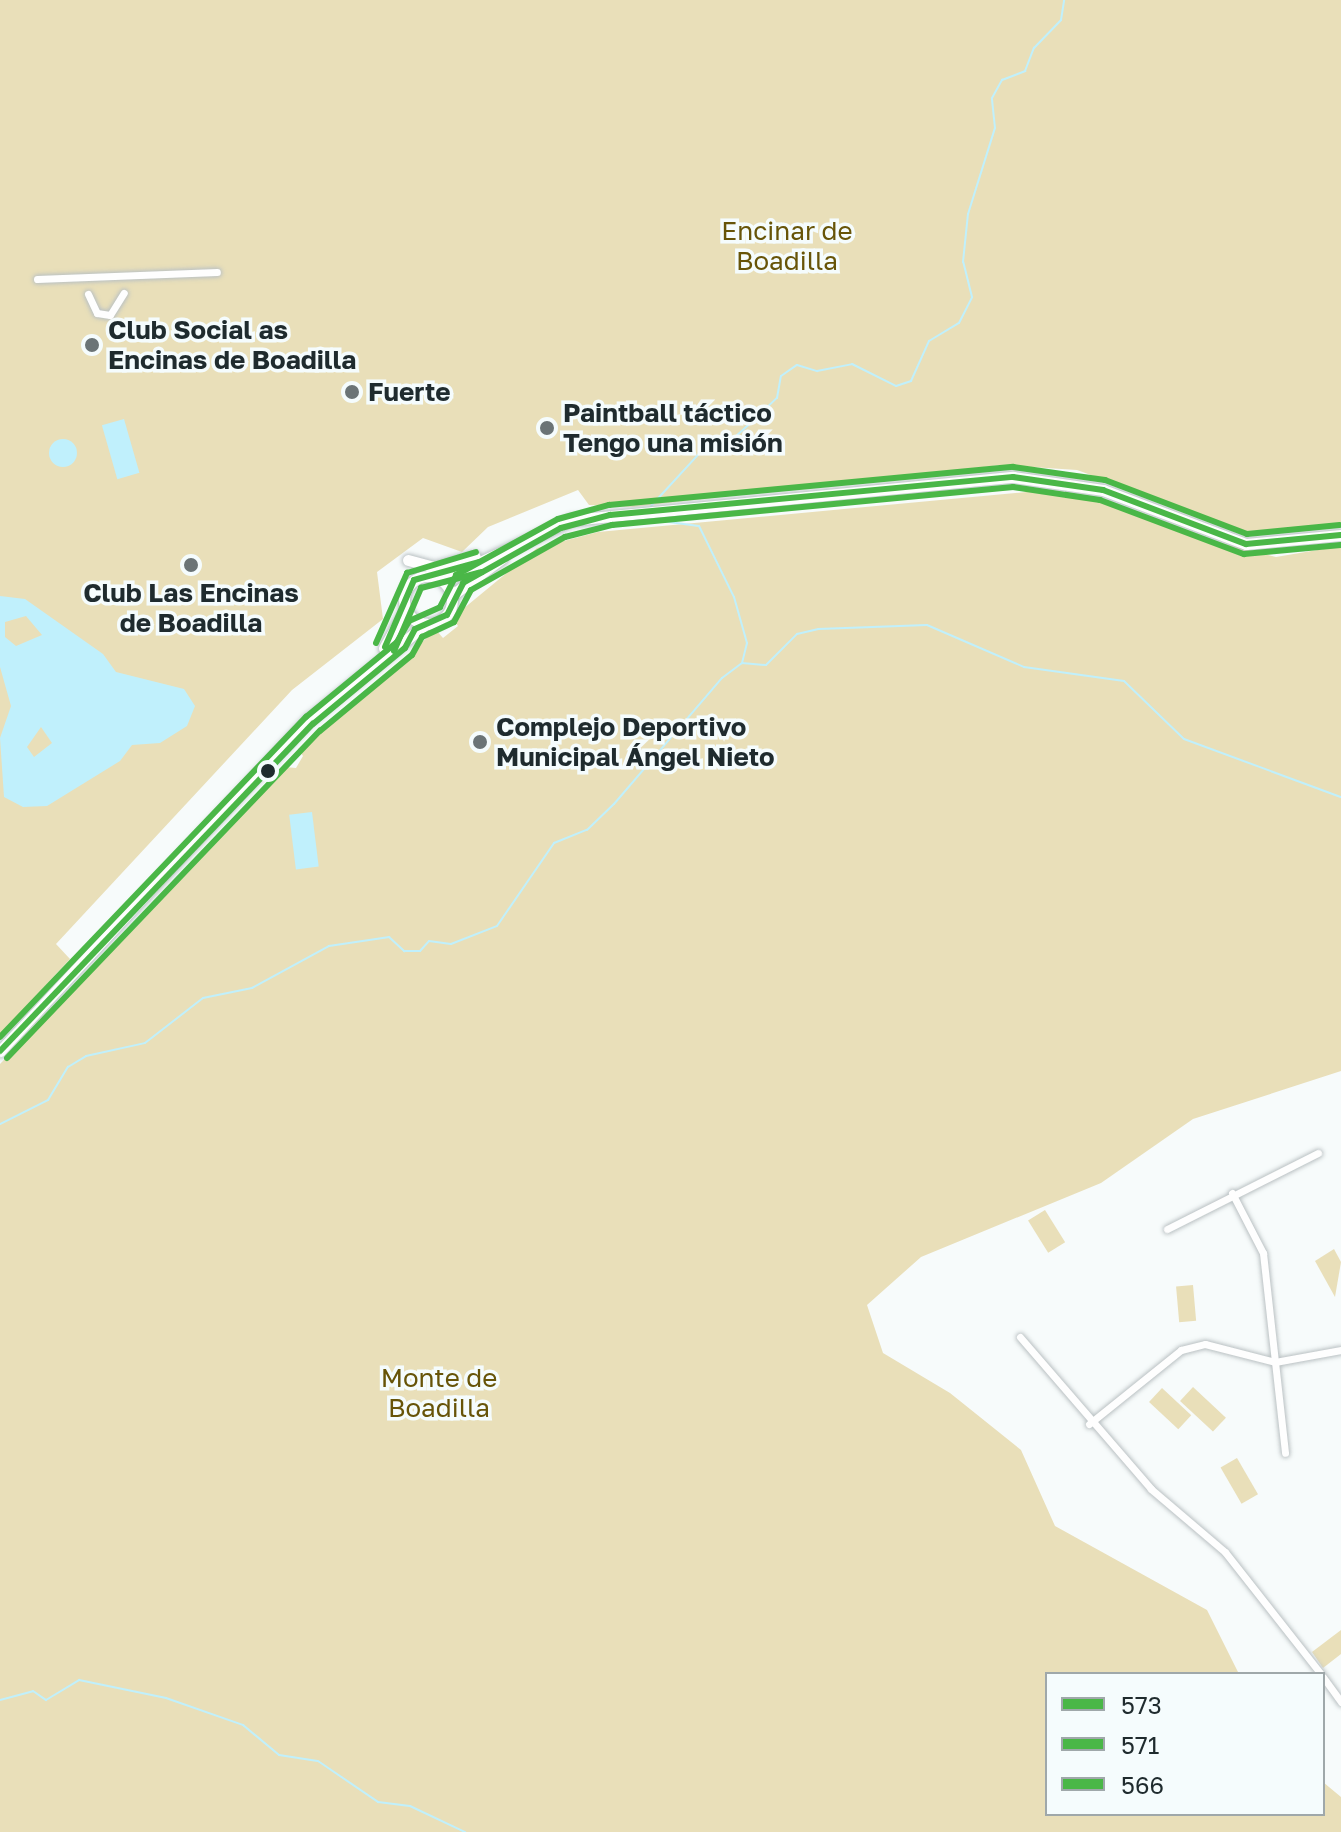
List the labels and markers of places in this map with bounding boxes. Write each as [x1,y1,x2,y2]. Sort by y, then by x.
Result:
place label: Club Social as Encinas de Boadilla [108,314,356,376]
marker: Club Social as Encinas de Boadilla [83,336,101,354]
place label: Fuerte [368,376,451,408]
marker: Fuerte [343,383,361,401]
place label: Paintball táctico Tengo una misión [563,397,783,458]
marker: Paintball táctico Tengo una misión [538,419,556,437]
marker: Club Las Encinas de Boadilla [182,556,200,574]
place label: Club Las Encinas de Boadilla [83,577,299,638]
place label: Complejo Deportivo Municipal Ángel Nieto [496,711,775,772]
marker: Complejo Deportivo Municipal Ángel Nieto [471,733,489,751]
unlabelled marker [260,763,276,779]

